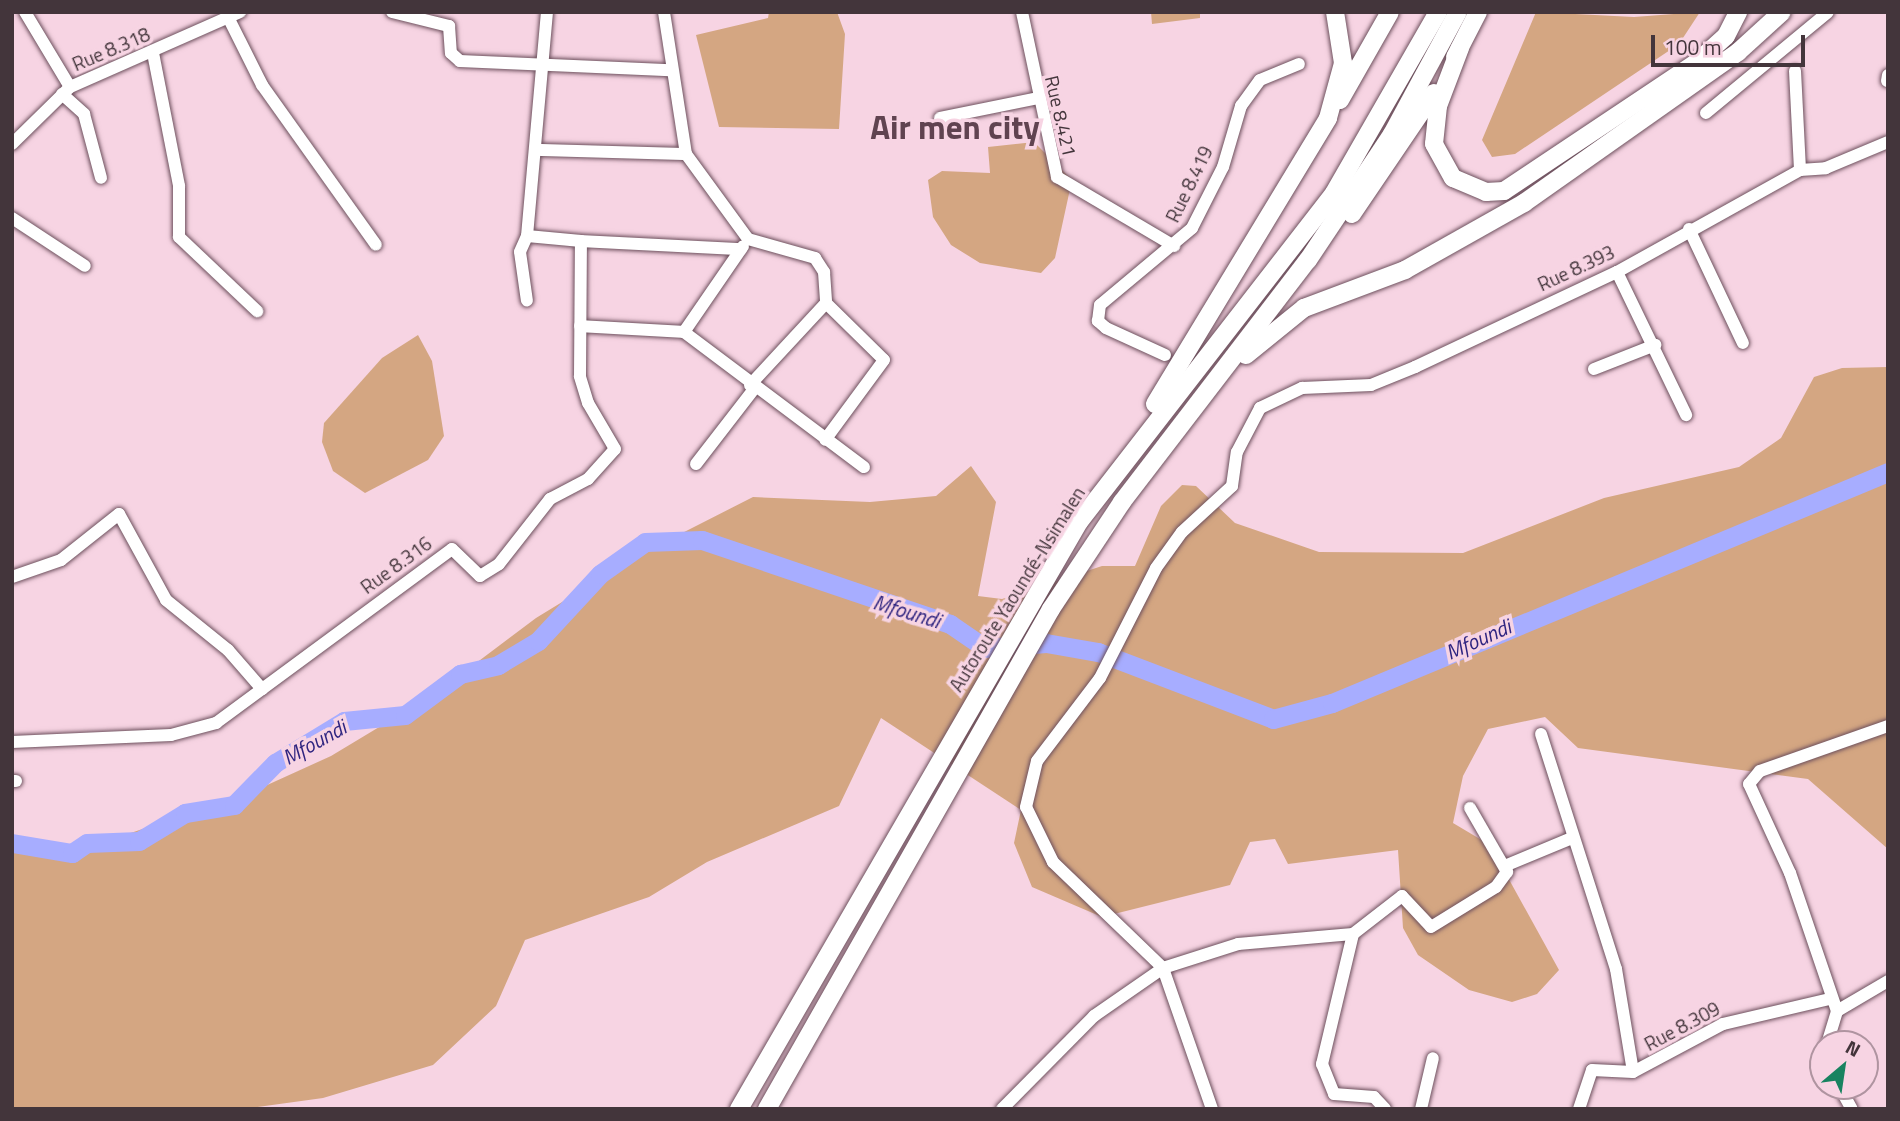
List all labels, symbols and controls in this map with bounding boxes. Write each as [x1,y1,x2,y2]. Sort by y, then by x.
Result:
scale bar [1655,21,1809,65]
street label: Rue 8.318 [69,22,153,76]
text: 100 m [1664,31,1721,63]
street label: Rue 8.421 [1041,73,1081,159]
district label: Air men city [870,108,1040,148]
street label: Rue 8.419 [1161,142,1217,226]
street label: Rue 8.393 [1534,240,1618,296]
street label: Autoroute Yaoundé-Nsimalen [944,482,1090,696]
street label: Rue 8.316 [356,532,436,598]
water label: Mfoundi [870,589,944,633]
water label: Mfoundi [1441,613,1515,665]
water label: Mfoundi [278,714,350,770]
street label: Rue 8.309 [1640,997,1724,1055]
north arrow [1809,1030,1879,1100]
text: N [1841,1032,1866,1064]

